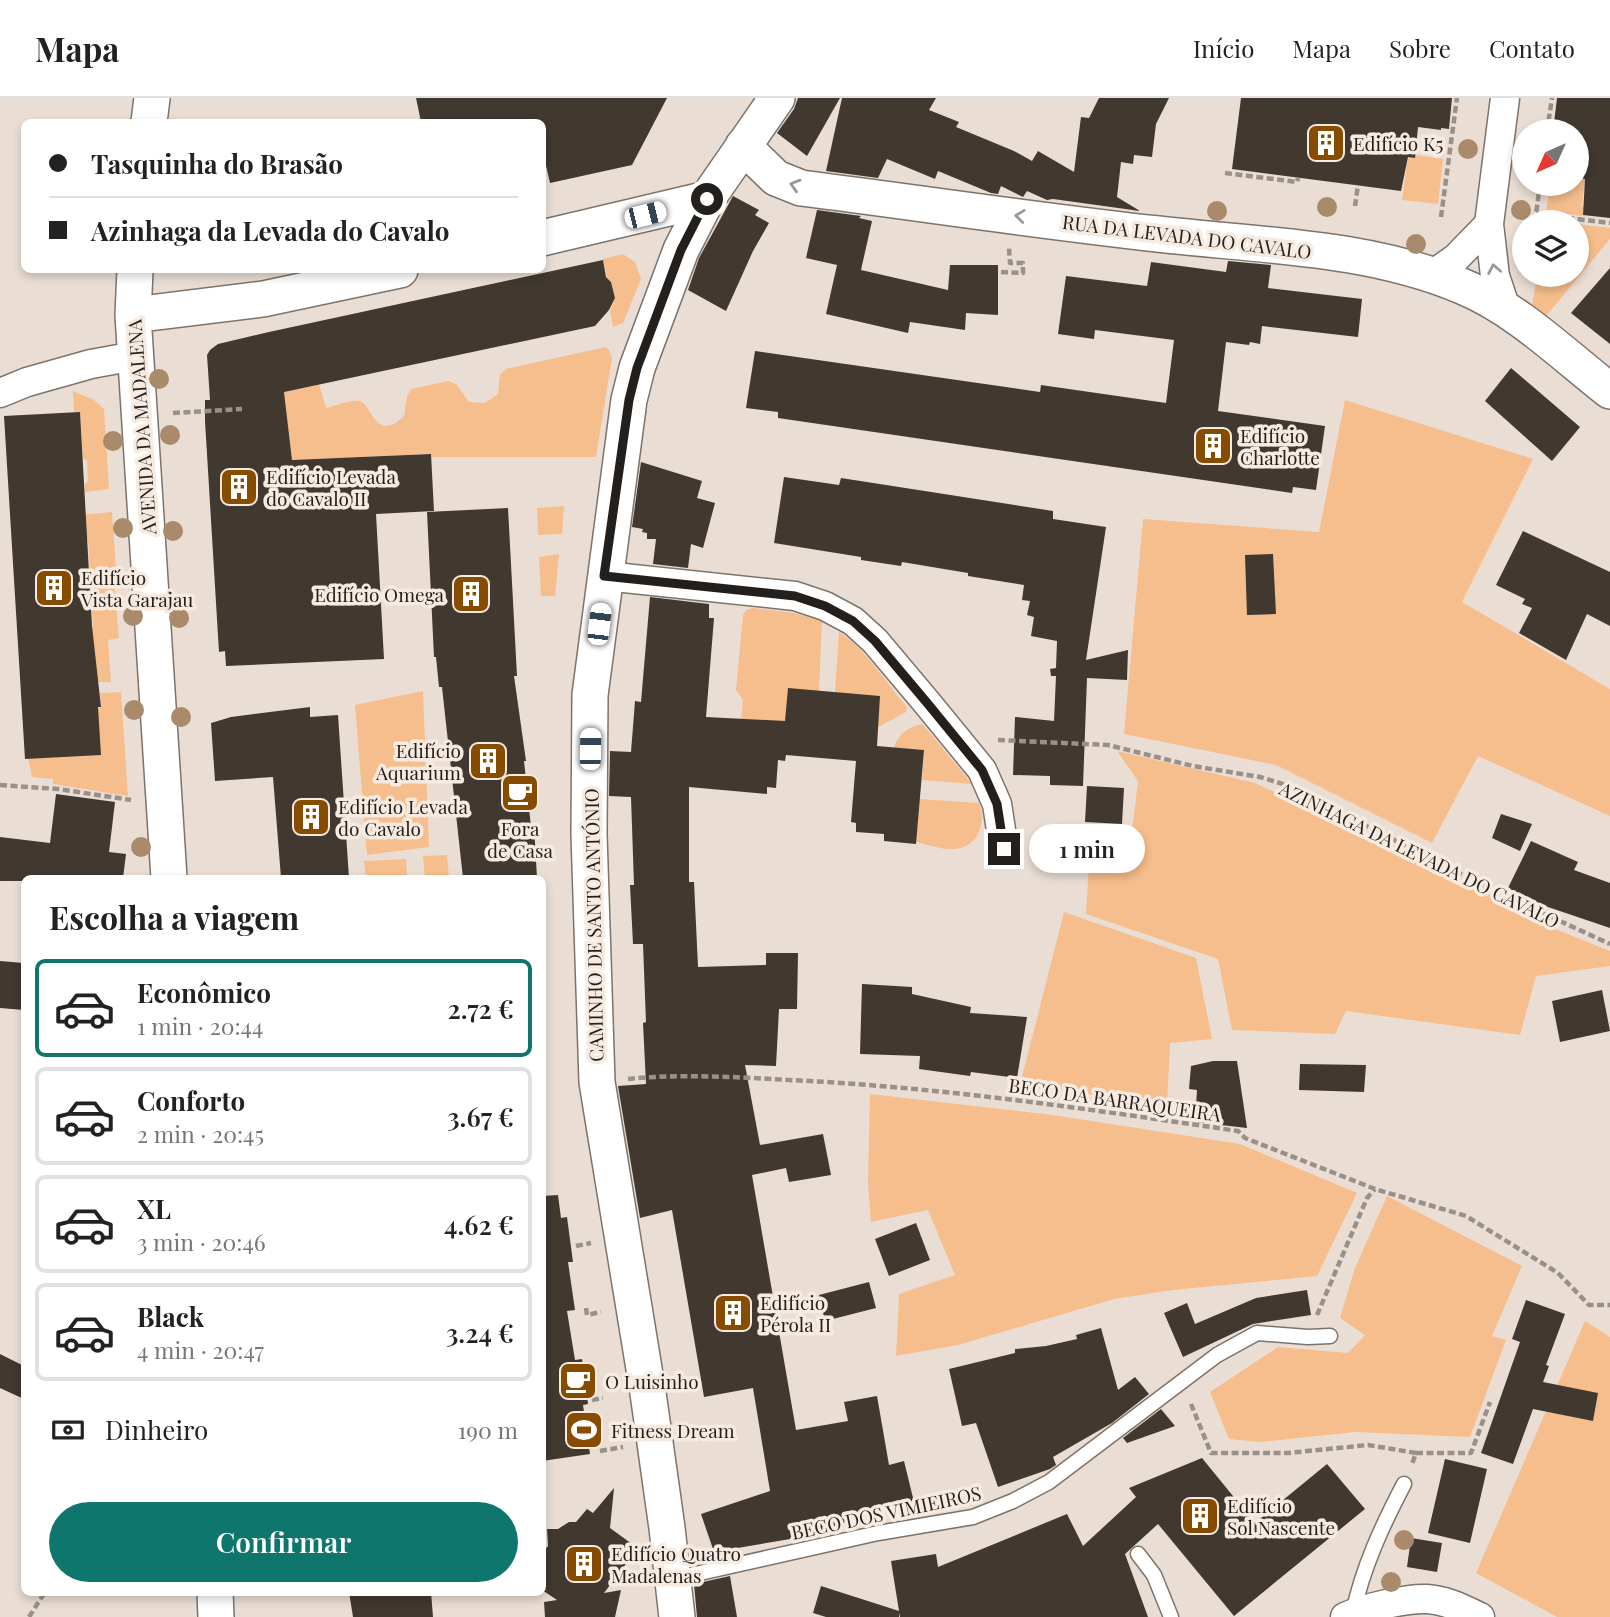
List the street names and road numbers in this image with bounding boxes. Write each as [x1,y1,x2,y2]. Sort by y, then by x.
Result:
street label: RUA DA LEVADA DO CAVALO [1061,208,1313,264]
street label: AVENIDA DA MADALENA [120,318,162,536]
street label: AZINHAGA DA LEVADA DO CAVALO [1275,774,1564,933]
street label: CAMINHO DE SANTO ANTÓNIO [578,788,608,1062]
street label: BECO DA BARRAQUEIRA [1007,1071,1224,1127]
street label: BECO DOS VIMIEIROS [789,1479,983,1545]

